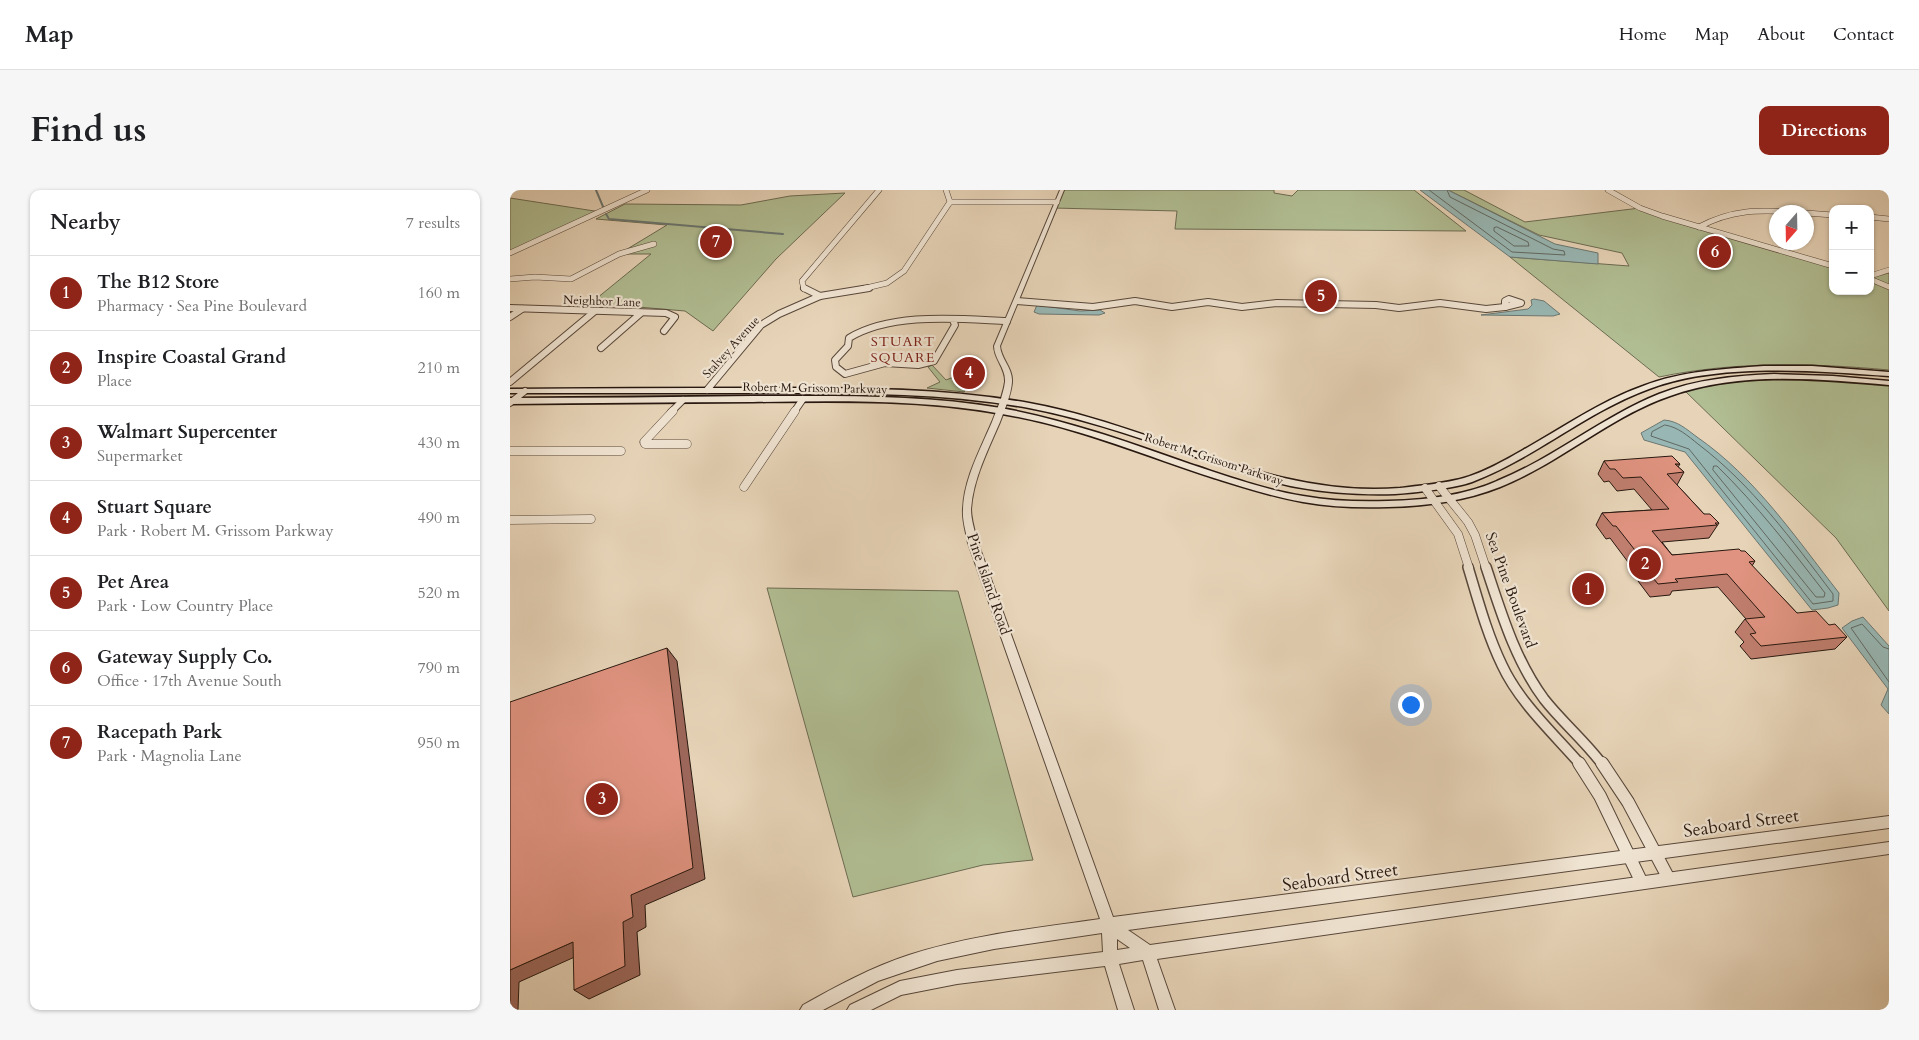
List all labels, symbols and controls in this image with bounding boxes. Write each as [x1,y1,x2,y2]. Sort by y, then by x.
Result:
text: Map [25,18,74,51]
text: Home [1619,22,1667,47]
text: Map [1695,22,1729,47]
text: About [1757,22,1805,47]
text: Contact [1833,22,1894,47]
text: Find us [30,106,146,154]
button: Directions [1759,106,1889,155]
north arrow [1769,205,1814,250]
map controls [1829,205,1874,295]
button: + [1829,205,1874,250]
text: Nearby [50,208,121,237]
text: 7 results [406,212,460,234]
pin: 7 [700,223,732,261]
pin: 6 [1699,233,1731,271]
button: − [1829,250,1874,295]
text: The B12 Store [97,269,219,295]
pin: 5 [1305,277,1337,315]
text: 1 [62,282,70,304]
text: 160 m [418,282,460,304]
street label: Neighbor Lane [563,292,641,310]
text: Pharmacy · Sea Pine Boulevard [97,295,307,317]
street label: Stalvey Avenue [699,313,763,381]
district label: STUART SQUARE [871,332,935,367]
text: Inspire Coastal Grand [97,344,286,370]
pin: 4 [953,354,985,392]
text: 2 [62,357,70,379]
text: 210 m [418,357,460,379]
text: Place [97,370,132,392]
street label: Robert M. Grissom Parkway [742,379,888,397]
text: Walmart Supercenter [97,419,277,445]
street label: Robert M. Grissom Parkway [1143,429,1286,489]
text: 3 [62,432,70,454]
text: 430 m [418,432,460,454]
text: Supermarket [97,445,183,467]
text: Stuart Square [97,494,212,520]
text: 4 [62,507,70,529]
text: 490 m [418,507,460,529]
text: Park · Robert M. Grissom Parkway [97,520,334,542]
street label: Sea Pine Boulevard [1481,529,1541,651]
street label: Pine Island Road [962,530,1016,638]
pin: 2 [1629,545,1661,583]
text: Pet Area [97,569,169,595]
pin: 1 [1572,570,1604,608]
text: 5 [62,582,70,604]
text: 520 m [418,582,460,604]
text: Park · Low Country Place [97,595,273,617]
text: Gateway Supply Co. [97,644,272,670]
text: 6 [62,657,70,679]
text: 790 m [418,657,460,679]
text: Office · 17th Avenue South [97,670,282,692]
your location [1398,692,1424,718]
text: Racepath Park [97,719,222,745]
text: 7 [62,732,70,754]
text: 950 m [418,732,460,754]
text: Park · Magnolia Lane [97,745,242,767]
pin: 3 [586,780,618,818]
street label: Seaboard Street [1682,803,1801,844]
street label: Seaboard Street [1281,857,1400,898]

